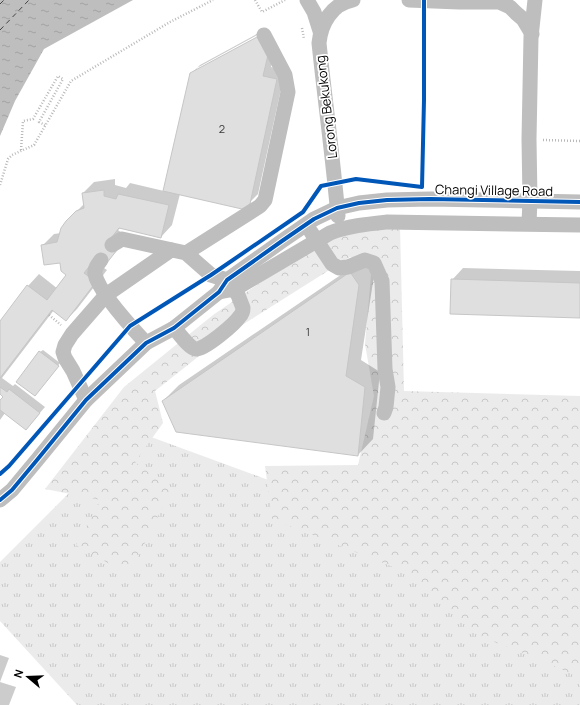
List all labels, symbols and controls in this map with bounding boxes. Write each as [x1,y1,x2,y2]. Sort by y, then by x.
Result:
street label: Lorong Bekukong [311,54,341,160]
house number: 2 [219,121,225,136]
street label: Changi Village Road [435,180,553,200]
house number: 1 [306,324,310,339]
north arrow [8,657,48,697]
text: N [10,667,26,680]

